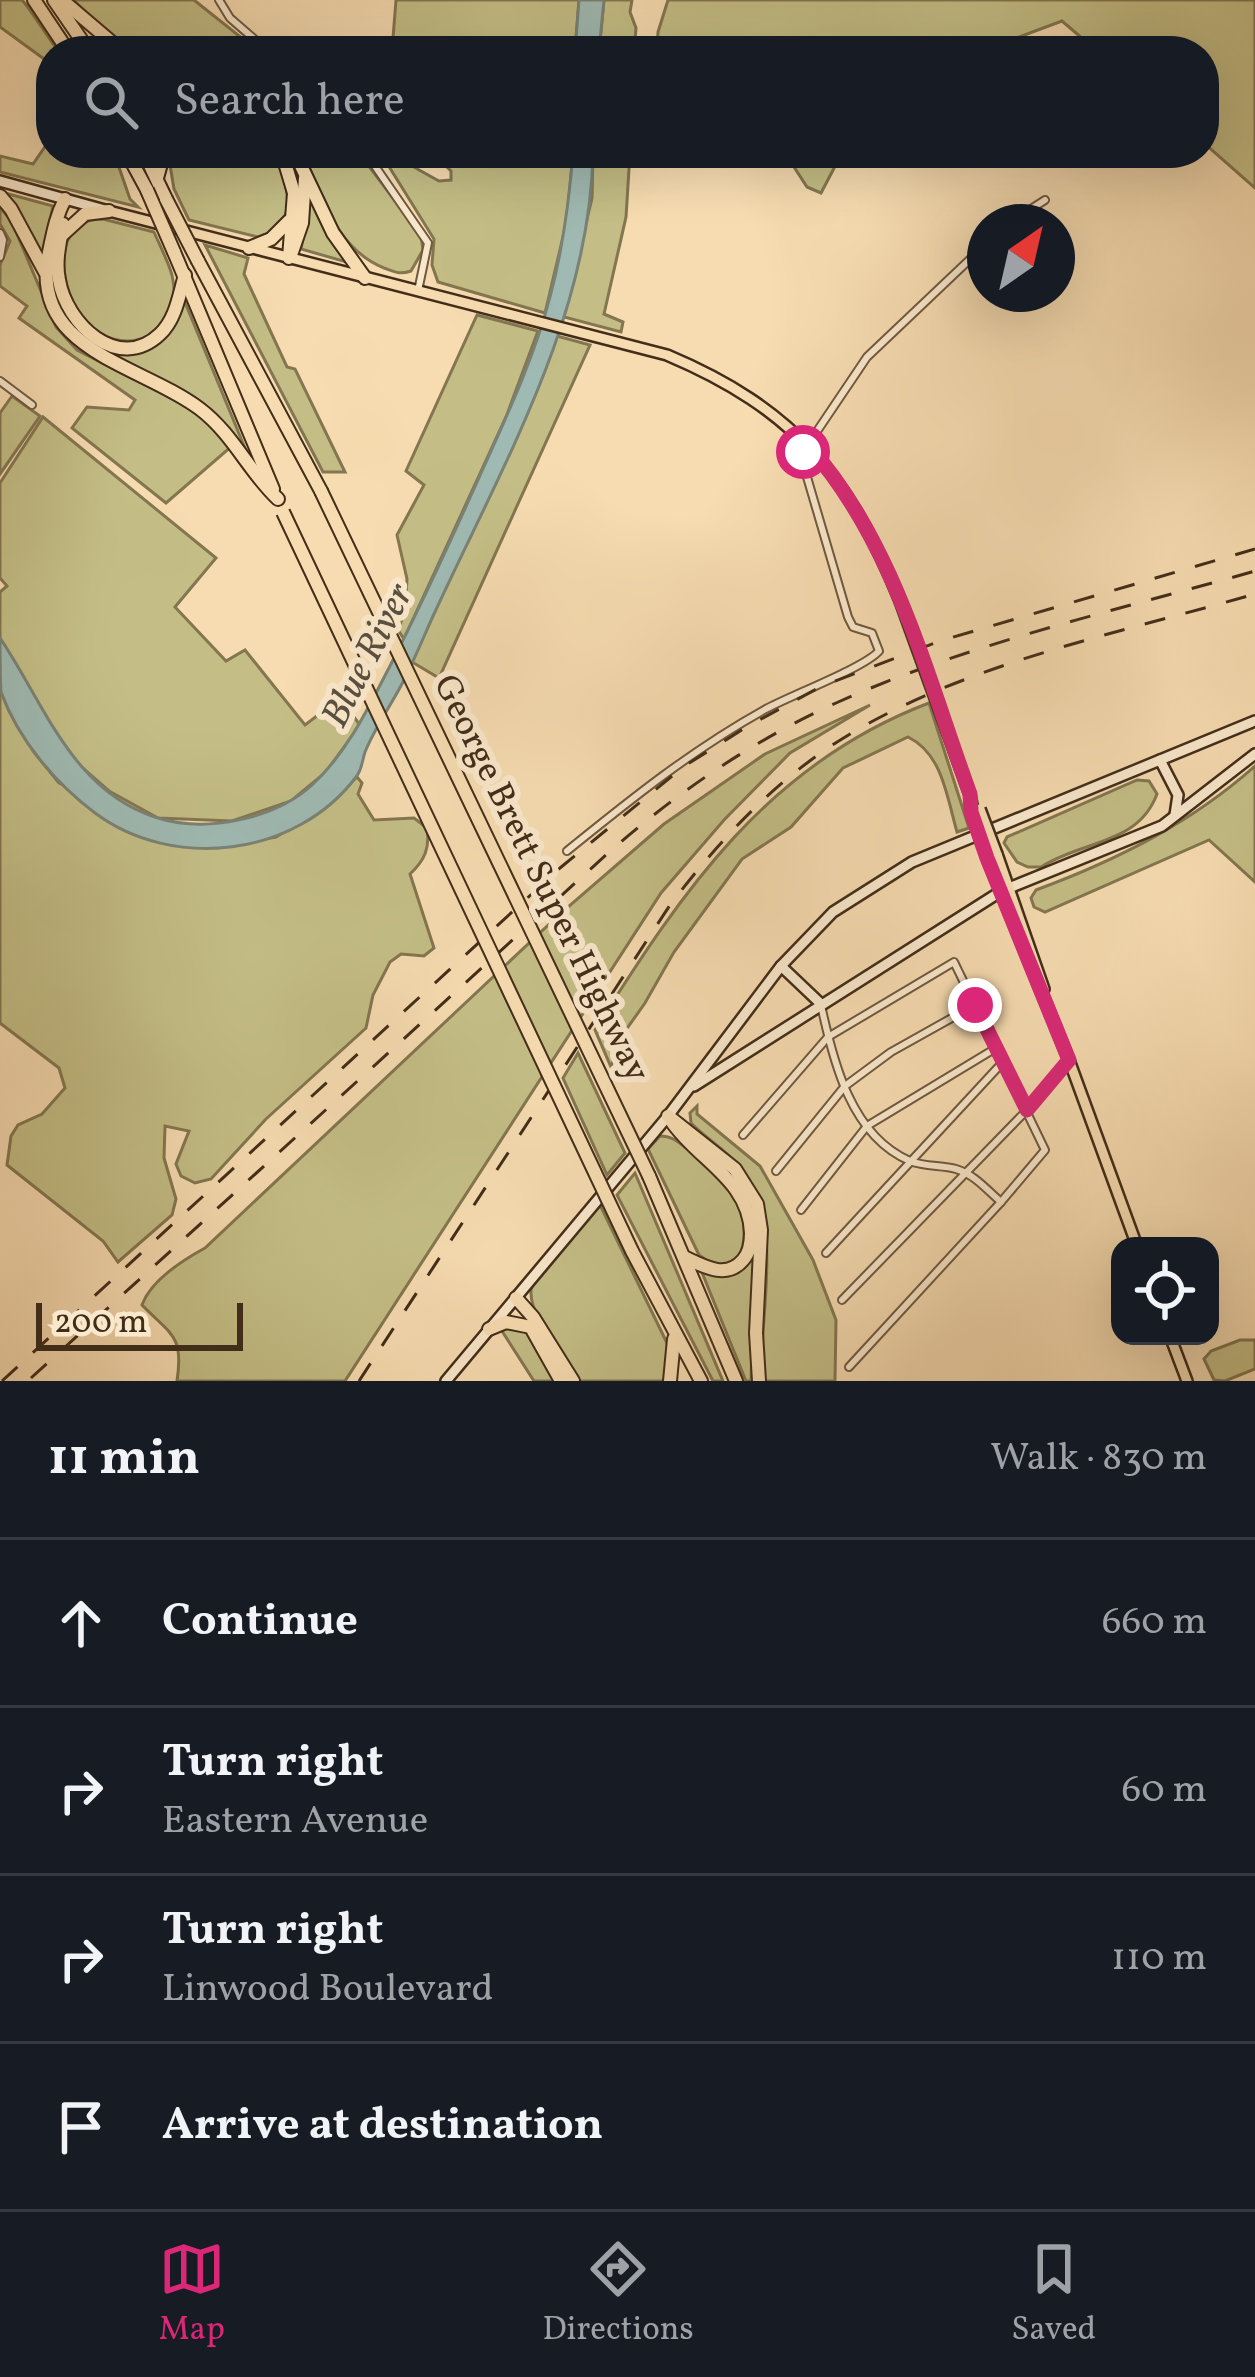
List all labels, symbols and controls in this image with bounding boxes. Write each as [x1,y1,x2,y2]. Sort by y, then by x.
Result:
search box [36,36,1219,168]
icon: search [78,69,144,135]
text: Search here [174,71,405,134]
north arrow [967,204,1075,312]
route start [776,425,830,479]
water label: Blue River [310,574,428,737]
street label: George Brett Super Highway [419,667,661,1091]
route end [948,978,1002,1032]
map controls [1111,1237,1219,1345]
button: locate [1111,1237,1219,1345]
scale bar [36,1297,243,1350]
text: 200 m [54,1301,148,1347]
text: 11 min [48,1424,200,1495]
text: Walk · 830 m [990,1432,1207,1486]
icon: ahead [48,1590,114,1656]
text: Continue [162,1591,358,1654]
text: 660 m [1102,1596,1207,1650]
text: Turn right [162,1732,383,1795]
icon: right [48,1758,114,1824]
text: 60 m [1122,1764,1207,1818]
text: Eastern Avenue [162,1795,428,1849]
text: Turn right [162,1900,383,1963]
icon: right [48,1926,114,1992]
text: 110 m [1111,1932,1207,1986]
text: Linwood Boulevard [162,1963,494,2017]
icon: arrive [48,2094,114,2160]
text: Arrive at destination [162,2095,603,2158]
tab: Map [159,2236,225,2354]
tab: Directions [542,2236,694,2354]
tab: Saved [1011,2236,1096,2354]

